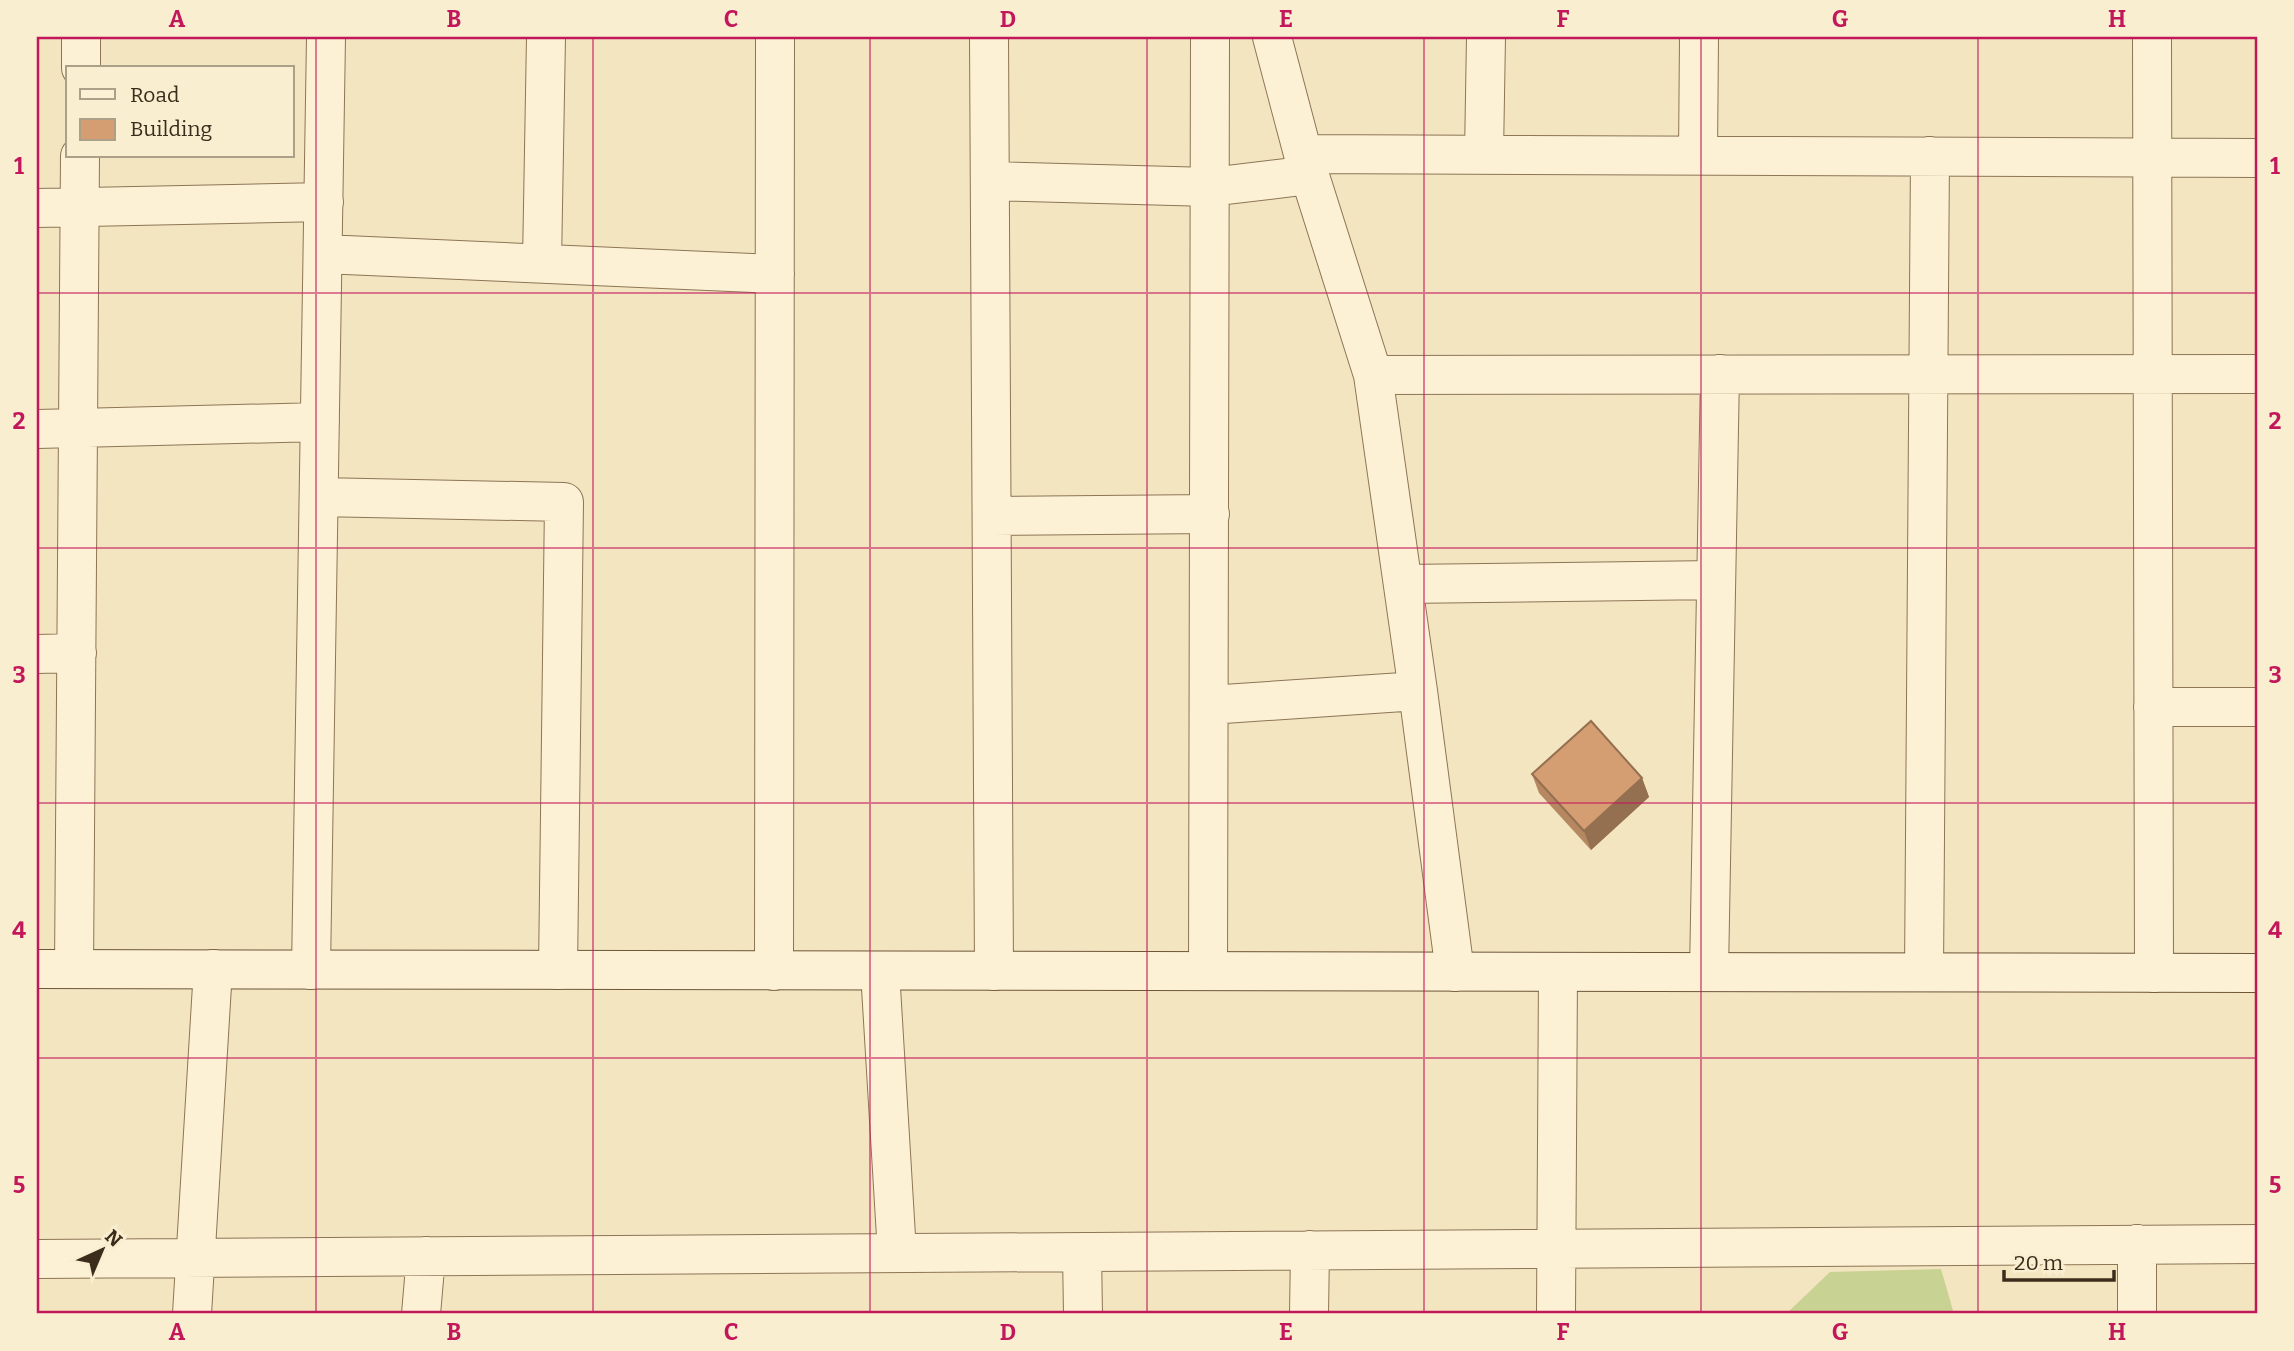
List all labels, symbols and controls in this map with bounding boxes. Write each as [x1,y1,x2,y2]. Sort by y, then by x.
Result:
text: A [169,5,186,33]
text: B [447,5,461,33]
text: C [724,5,738,33]
text: D [1000,5,1016,33]
text: E [1279,5,1293,33]
text: F [1557,5,1570,33]
text: G [1832,5,1849,33]
text: H [2108,5,2126,33]
legend [66,66,294,158]
text: Road [130,82,179,108]
text: Building [130,116,213,142]
text: 1 [14,152,24,180]
text: 1 [2270,152,2280,180]
text: 2 [13,407,26,435]
text: 2 [2269,407,2282,435]
text: 3 [12,661,26,689]
text: 3 [2268,661,2282,689]
text: 4 [12,916,26,944]
text: 4 [2268,916,2282,944]
text: 5 [13,1171,25,1199]
text: 5 [2269,1171,2281,1199]
north arrow [66,1214,136,1284]
text: N [100,1225,127,1252]
scale bar [2004,1239,2114,1283]
text: 20 m [2014,1250,2063,1276]
text: A [169,1318,186,1346]
text: B [447,1318,461,1346]
text: C [724,1318,738,1346]
text: D [1000,1318,1016,1346]
text: E [1279,1318,1293,1346]
text: F [1557,1318,1570,1346]
text: G [1832,1318,1849,1346]
text: H [2108,1318,2126,1346]

